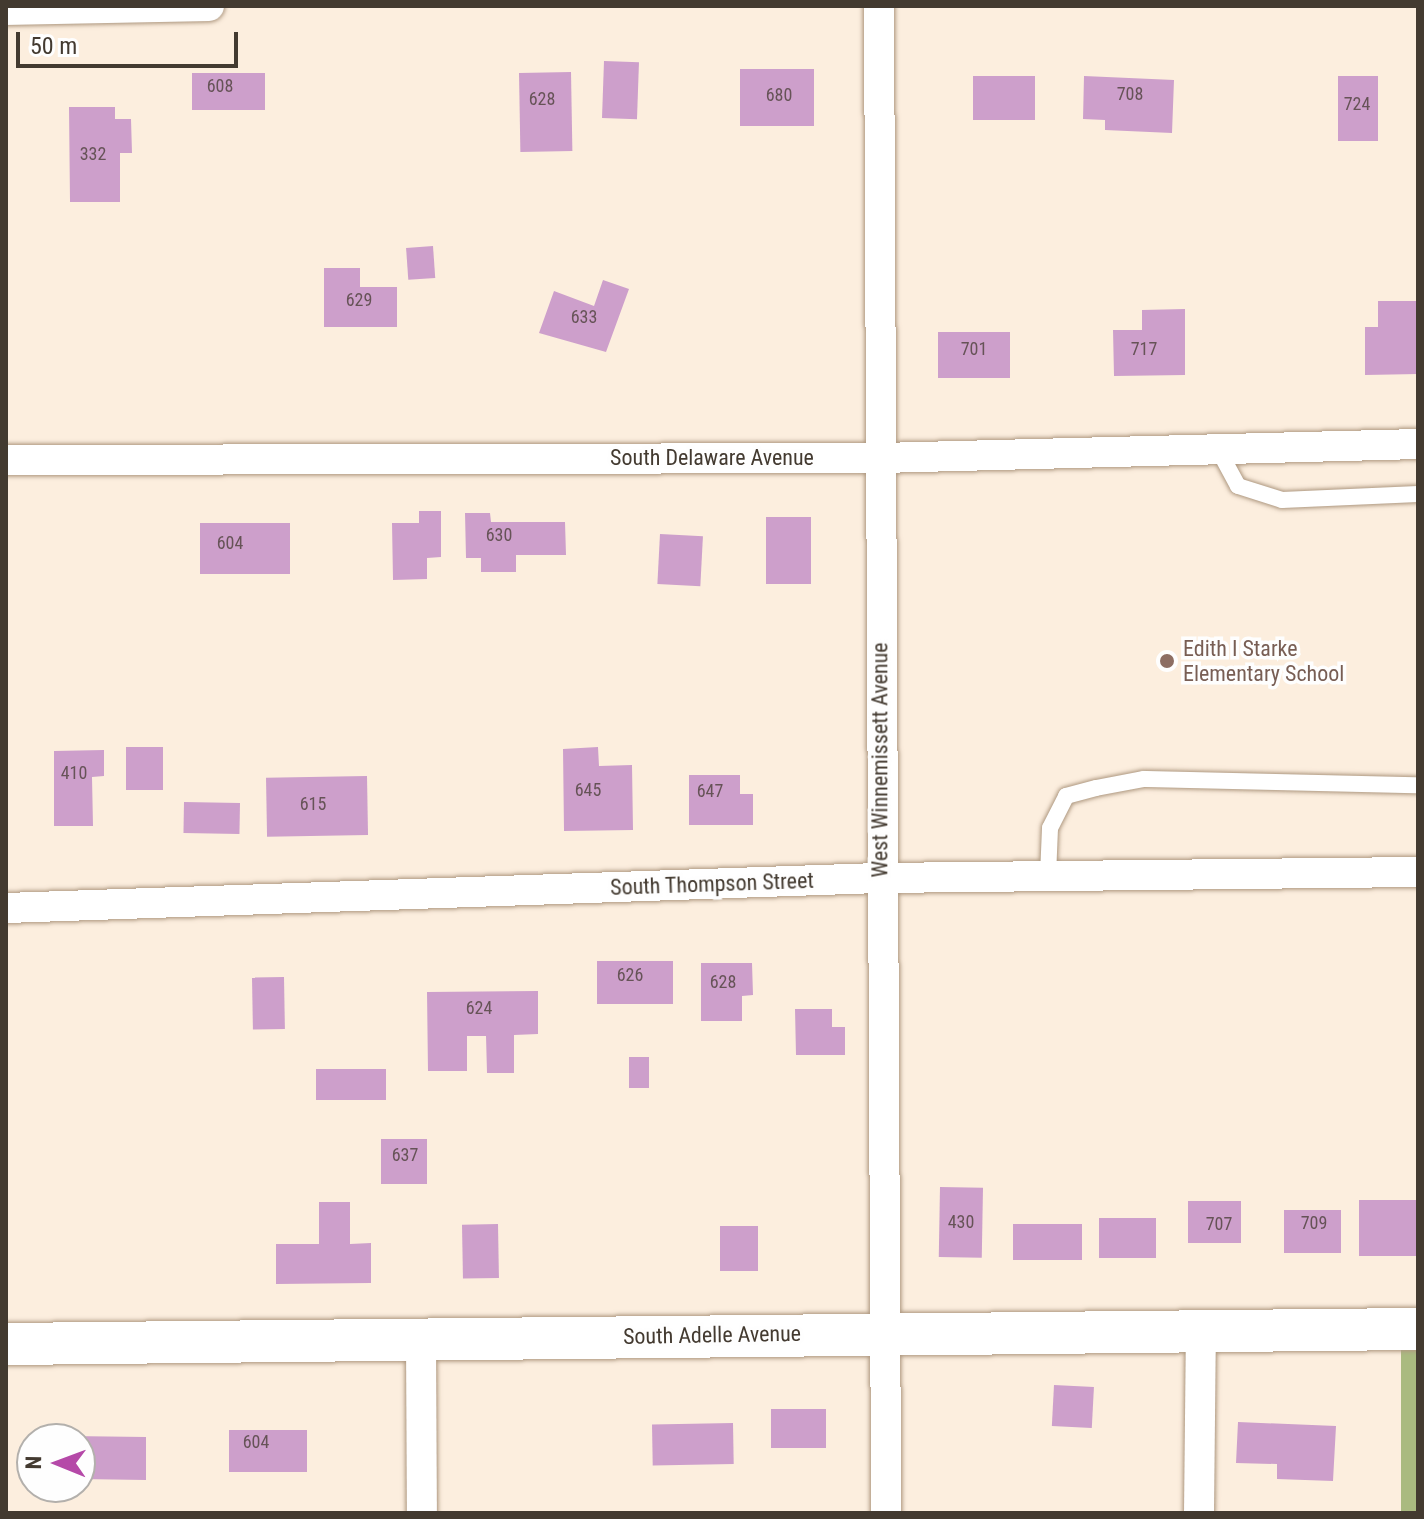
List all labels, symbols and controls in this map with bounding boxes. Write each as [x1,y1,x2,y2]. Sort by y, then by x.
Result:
scale bar [20,16,242,66]
text: 50 m [30,32,77,60]
house number: 608 [207,75,233,97]
house number: 708 [1117,83,1143,105]
house number: 680 [766,84,792,106]
house number: 628 [529,88,555,110]
house number: 724 [1344,93,1370,115]
house number: 332 [80,143,106,165]
house number: 629 [346,289,372,311]
house number: 633 [571,306,597,328]
house number: 701 [961,338,987,360]
house number: 717 [1131,338,1157,360]
street label: South Delaware Avenue [610,445,814,471]
house number: 630 [486,524,512,546]
house number: 604 [217,532,243,554]
place label: Edith I Starke Elementary School [1183,635,1344,686]
street label: West Winnemissett Avenue [867,642,893,878]
marker: Edith I Starke Elementary School [1158,652,1176,670]
house number: 410 [61,762,87,784]
house number: 645 [575,779,601,801]
house number: 647 [697,780,723,802]
house number: 615 [300,793,326,815]
street label: South Thompson Street [610,867,814,901]
house number: 626 [617,964,643,986]
house number: 628 [710,971,736,993]
house number: 624 [466,997,492,1019]
house number: 637 [392,1144,418,1166]
house number: 430 [948,1211,974,1233]
house number: 709 [1301,1212,1327,1234]
house number: 707 [1206,1213,1232,1235]
street label: South Adelle Avenue [623,1320,801,1350]
north arrow [16,1423,96,1503]
house number: 604 [243,1431,269,1453]
text: N [21,1456,46,1470]

